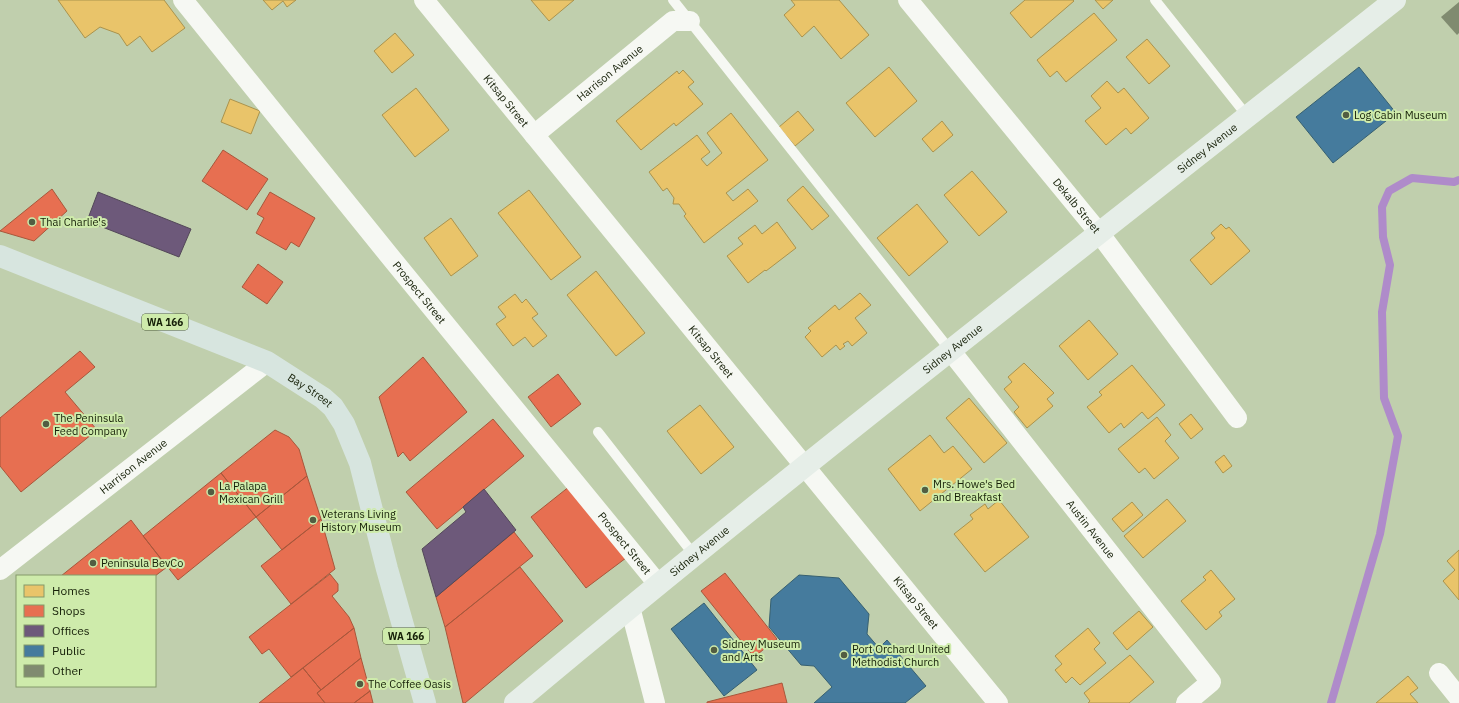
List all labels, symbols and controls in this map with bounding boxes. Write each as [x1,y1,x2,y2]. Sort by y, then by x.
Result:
street label: Harrison Avenue [574,42,646,104]
street label: Kitsap Street [481,71,532,130]
place label: Log Cabin Museum [1354,108,1447,122]
marker: Log Cabin Museum [1341,110,1351,120]
street label: Sidney Avenue [1174,120,1240,176]
street label: Dekalb Street [1050,175,1104,236]
place label: Thai Charlie's [40,215,106,229]
marker: Thai Charlie's [27,217,37,227]
street label: Prospect Street [390,258,449,327]
road number: WA 166 [142,314,188,330]
street label: Sidney Avenue [920,321,985,377]
street label: Kitsap Street [685,322,737,381]
street label: Bay Street [285,370,336,411]
place label: The Peninsula Feed Company [54,411,128,438]
marker: The Peninsula Feed Company [41,419,51,429]
street label: Harrison Avenue [97,436,170,497]
place label: Mrs. Howe's Bed and Breakfast [933,477,1015,504]
place label: La Palapa Mexican Grill [219,479,283,506]
marker: Mrs. Howe's Bed and Breakfast [920,485,930,495]
marker: La Palapa Mexican Grill [206,487,216,497]
street label: Austin Avenue [1064,497,1118,561]
place label: Veterans Living History Museum [321,507,401,534]
street label: Prospect Street [595,509,654,577]
marker: Veterans Living History Museum [308,515,318,525]
street label: Sidney Avenue [667,523,732,579]
place label: Peninsula BevCo [101,556,183,570]
marker: Peninsula BevCo [88,558,98,568]
street label: Kitsap Street [890,573,942,632]
legend [16,575,156,687]
text: Homes [52,583,90,598]
text: Shops [52,603,85,618]
text: Offices [52,623,90,638]
road number: WA 166 [383,628,429,644]
place label: Sidney Museum and Arts [722,637,800,664]
place label: Port Orchard United Methodist Church [852,642,950,669]
text: Public [52,643,85,658]
marker: Sidney Museum and Arts [709,645,719,655]
marker: Port Orchard United Methodist Church [839,650,849,660]
text: Other [52,663,83,678]
place label: The Coffee Oasis [368,677,451,691]
marker: The Coffee Oasis [355,679,365,689]

